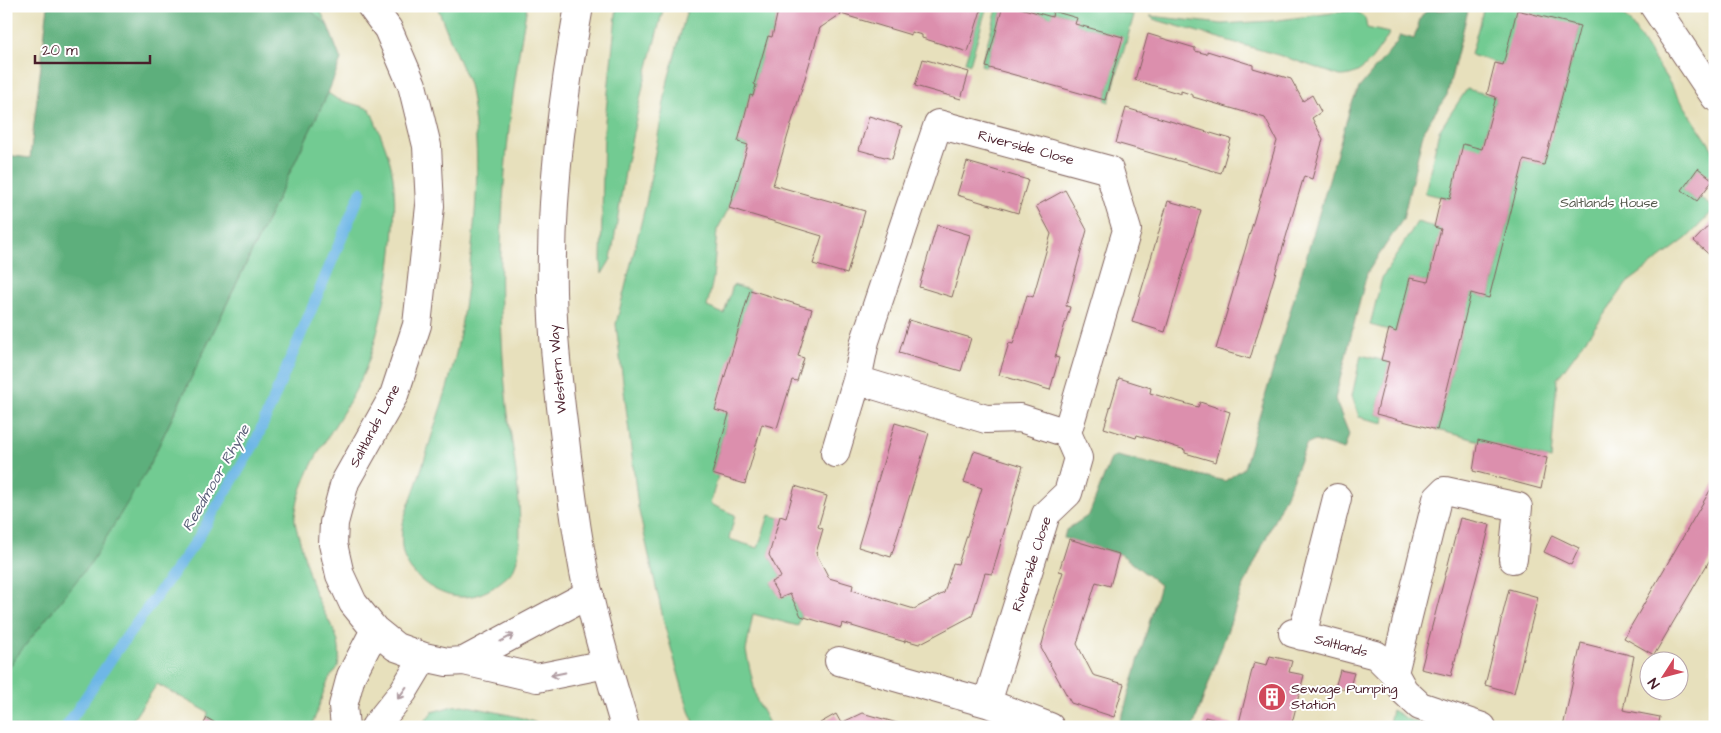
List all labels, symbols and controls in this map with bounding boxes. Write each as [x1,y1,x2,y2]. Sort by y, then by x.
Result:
scale bar [35,32,150,64]
text: 20 m [42,40,78,61]
street label: Riverside Close [976,126,1077,171]
park label: Saltlands House [1560,193,1659,213]
street label: Western Way [544,323,572,414]
street label: Saltlands Lane [345,381,406,471]
water label: Reedmoor Rhyne [177,420,256,535]
street label: Riverside Close [1007,514,1057,614]
street label: Saltlands [1312,629,1370,663]
one-way arrow [499,632,514,642]
north arrow [1638,650,1688,700]
one-way arrow [551,669,567,679]
text: N [1643,673,1665,692]
place label: Sewage Pumping Station [1291,679,1397,715]
building icon: Sewage Pumping Station [1257,682,1287,712]
one-way arrow [396,686,407,700]

